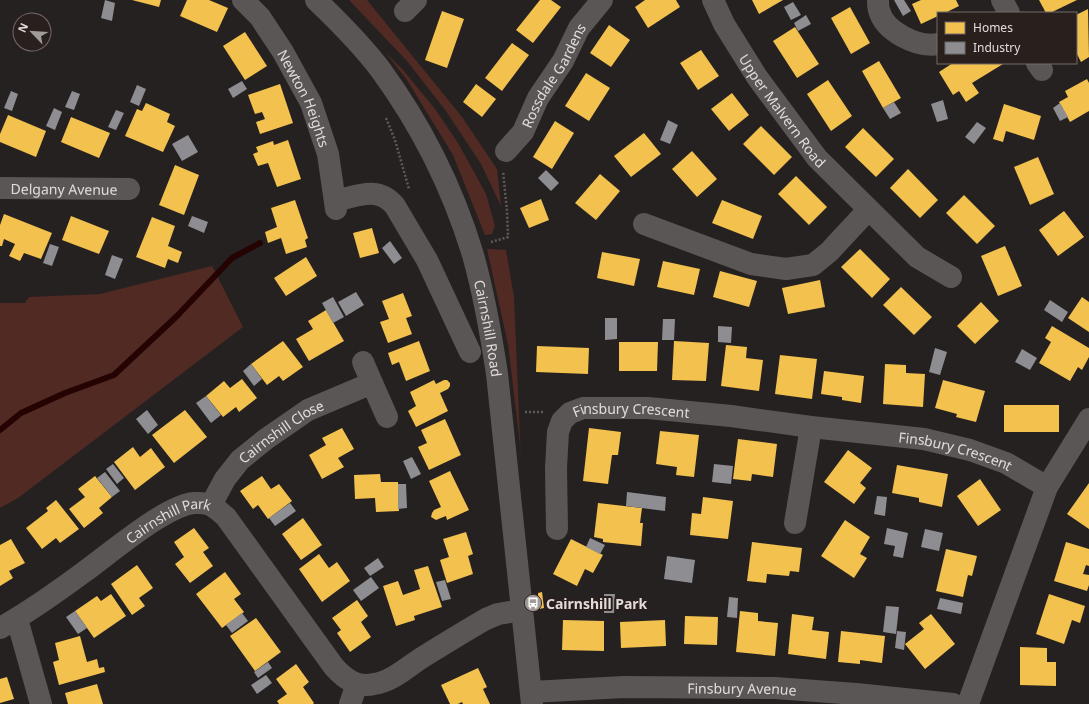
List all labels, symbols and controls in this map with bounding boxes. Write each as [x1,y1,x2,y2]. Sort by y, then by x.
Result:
north arrow [12,12,52,52]
legend [937,12,1077,64]
street label: Rossdale Gardens [517,18,590,131]
text: Homes [973,19,1013,36]
text: N [14,20,31,35]
text: Industry [973,39,1021,56]
street label: Newton Heights [274,46,335,150]
street label: Upper Malvern Road [735,50,830,171]
street label: Delgany Avenue [10,179,118,198]
street label: Cairnshill Road [470,278,507,378]
street label: Cairnshill Close [234,395,326,467]
street label: Finsbury Crescent [570,398,690,421]
street label: Finsbury Crescent [898,427,1016,474]
street label: Cairnshill Park [121,493,214,547]
bus stop icon: Cairnshill Park [523,593,543,613]
place label: Cairnshill Park [546,594,648,613]
street label: Finsbury Avenue [687,678,797,699]

